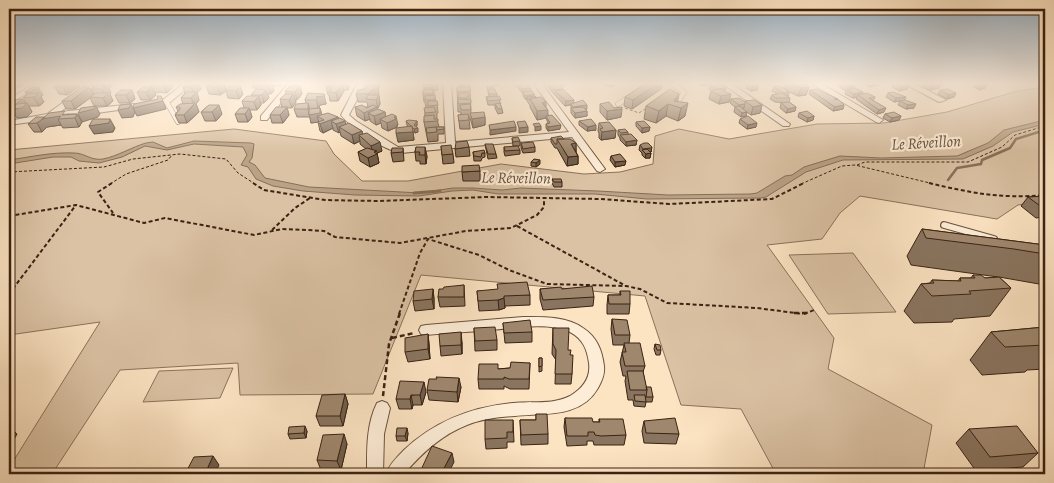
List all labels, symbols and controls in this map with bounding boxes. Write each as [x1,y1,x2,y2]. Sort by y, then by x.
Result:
water label: Le Réveillon [891,130,961,156]
water label: Le Réveillon [481,166,551,190]

